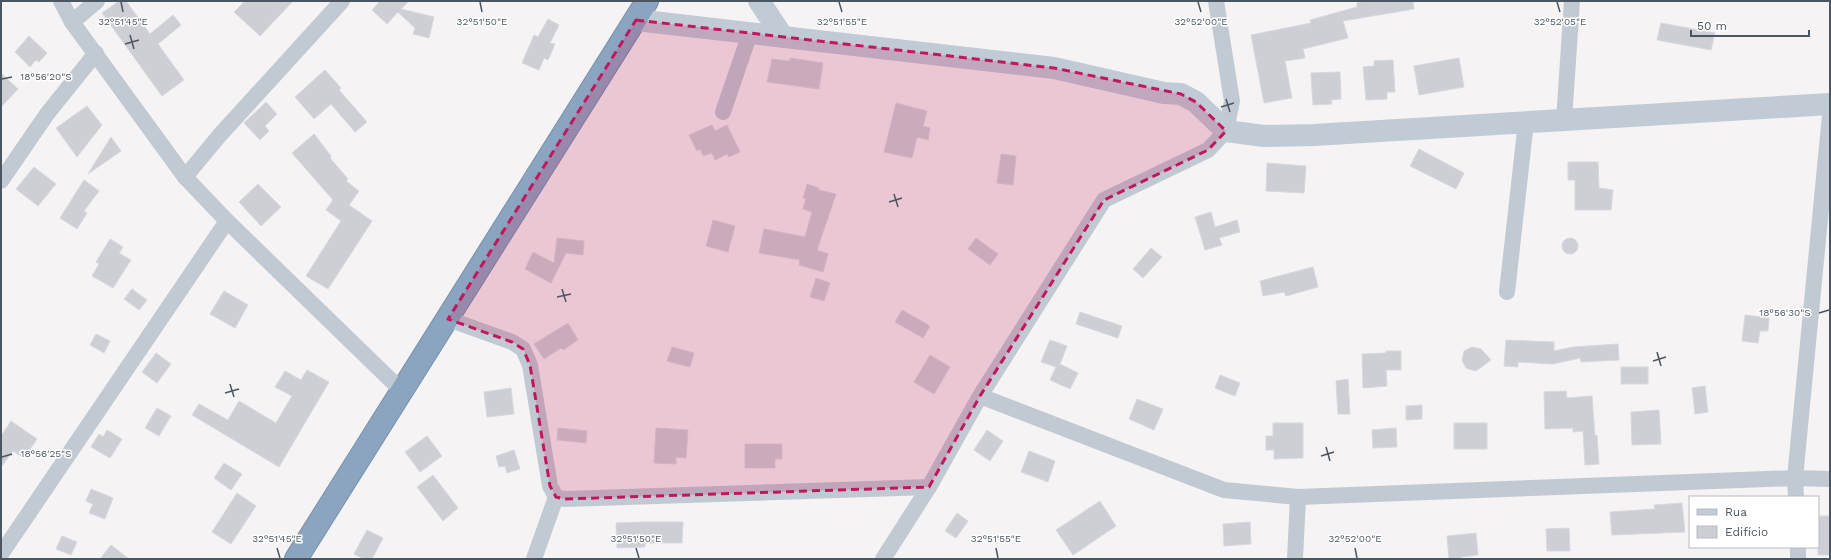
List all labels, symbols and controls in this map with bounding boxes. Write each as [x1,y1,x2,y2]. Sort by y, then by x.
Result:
scale bar [1691,12,1809,38]
text: 32°51'45"E [98,16,148,27]
text: 32°51'50"E [457,16,507,27]
text: 32°51'55"E [817,16,867,27]
text: 32°52'00"E [1174,16,1228,27]
text: 32°52'05"E [1534,16,1586,27]
text: 50 m [1697,19,1727,33]
text: 18°56'20"S [20,71,72,82]
text: 18°56'30"S [1759,307,1811,318]
text: 18°56'25"S [21,448,72,459]
legend [1689,496,1819,548]
text: Rua [1725,505,1747,519]
text: Edifício [1725,525,1768,539]
text: 32°51'45"E [252,533,302,544]
text: 32°51'50"E [611,533,661,544]
text: 32°51'55"E [971,533,1021,544]
text: 32°52'00"E [1328,533,1382,544]

